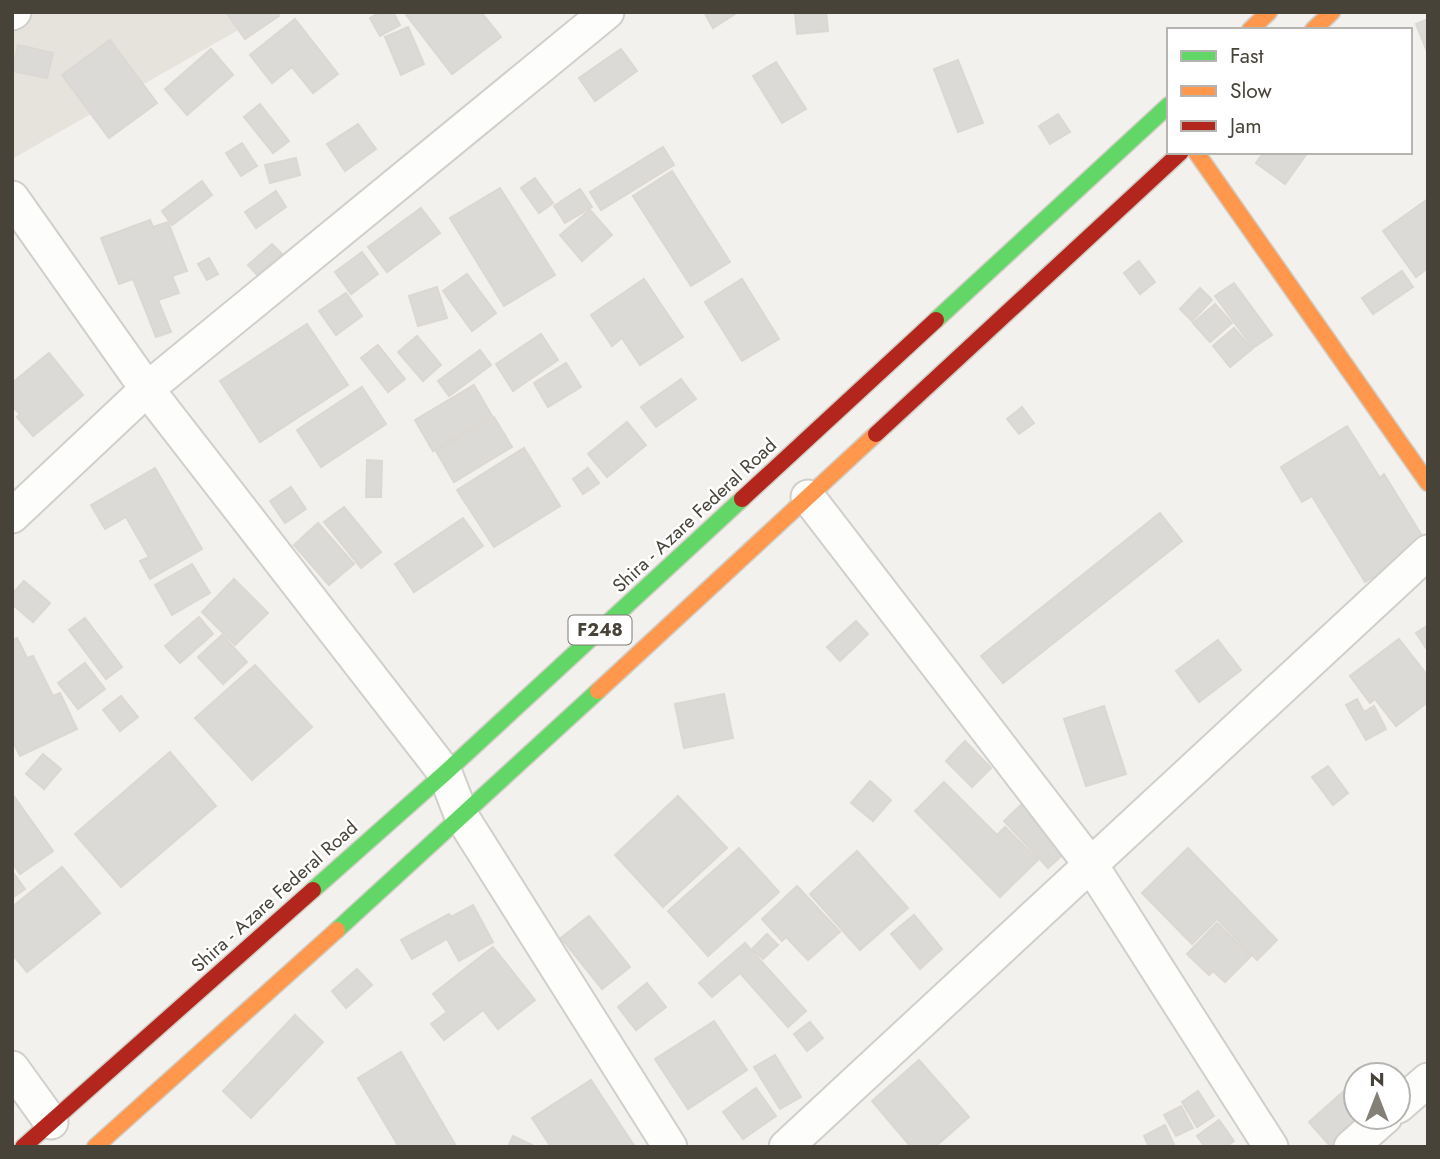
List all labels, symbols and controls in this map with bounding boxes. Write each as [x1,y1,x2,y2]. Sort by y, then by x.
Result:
legend [1167,28,1412,154]
text: Fast [1230,41,1263,71]
text: Slow [1230,76,1272,106]
text: Jam [1227,111,1262,141]
street label: Shira - Azare Federal Road [606,432,782,599]
road number: F248 [568,616,632,644]
street label: Shira - Azare Federal Road [185,814,363,979]
north arrow [1342,1061,1412,1131]
text: N [1369,1066,1385,1093]

